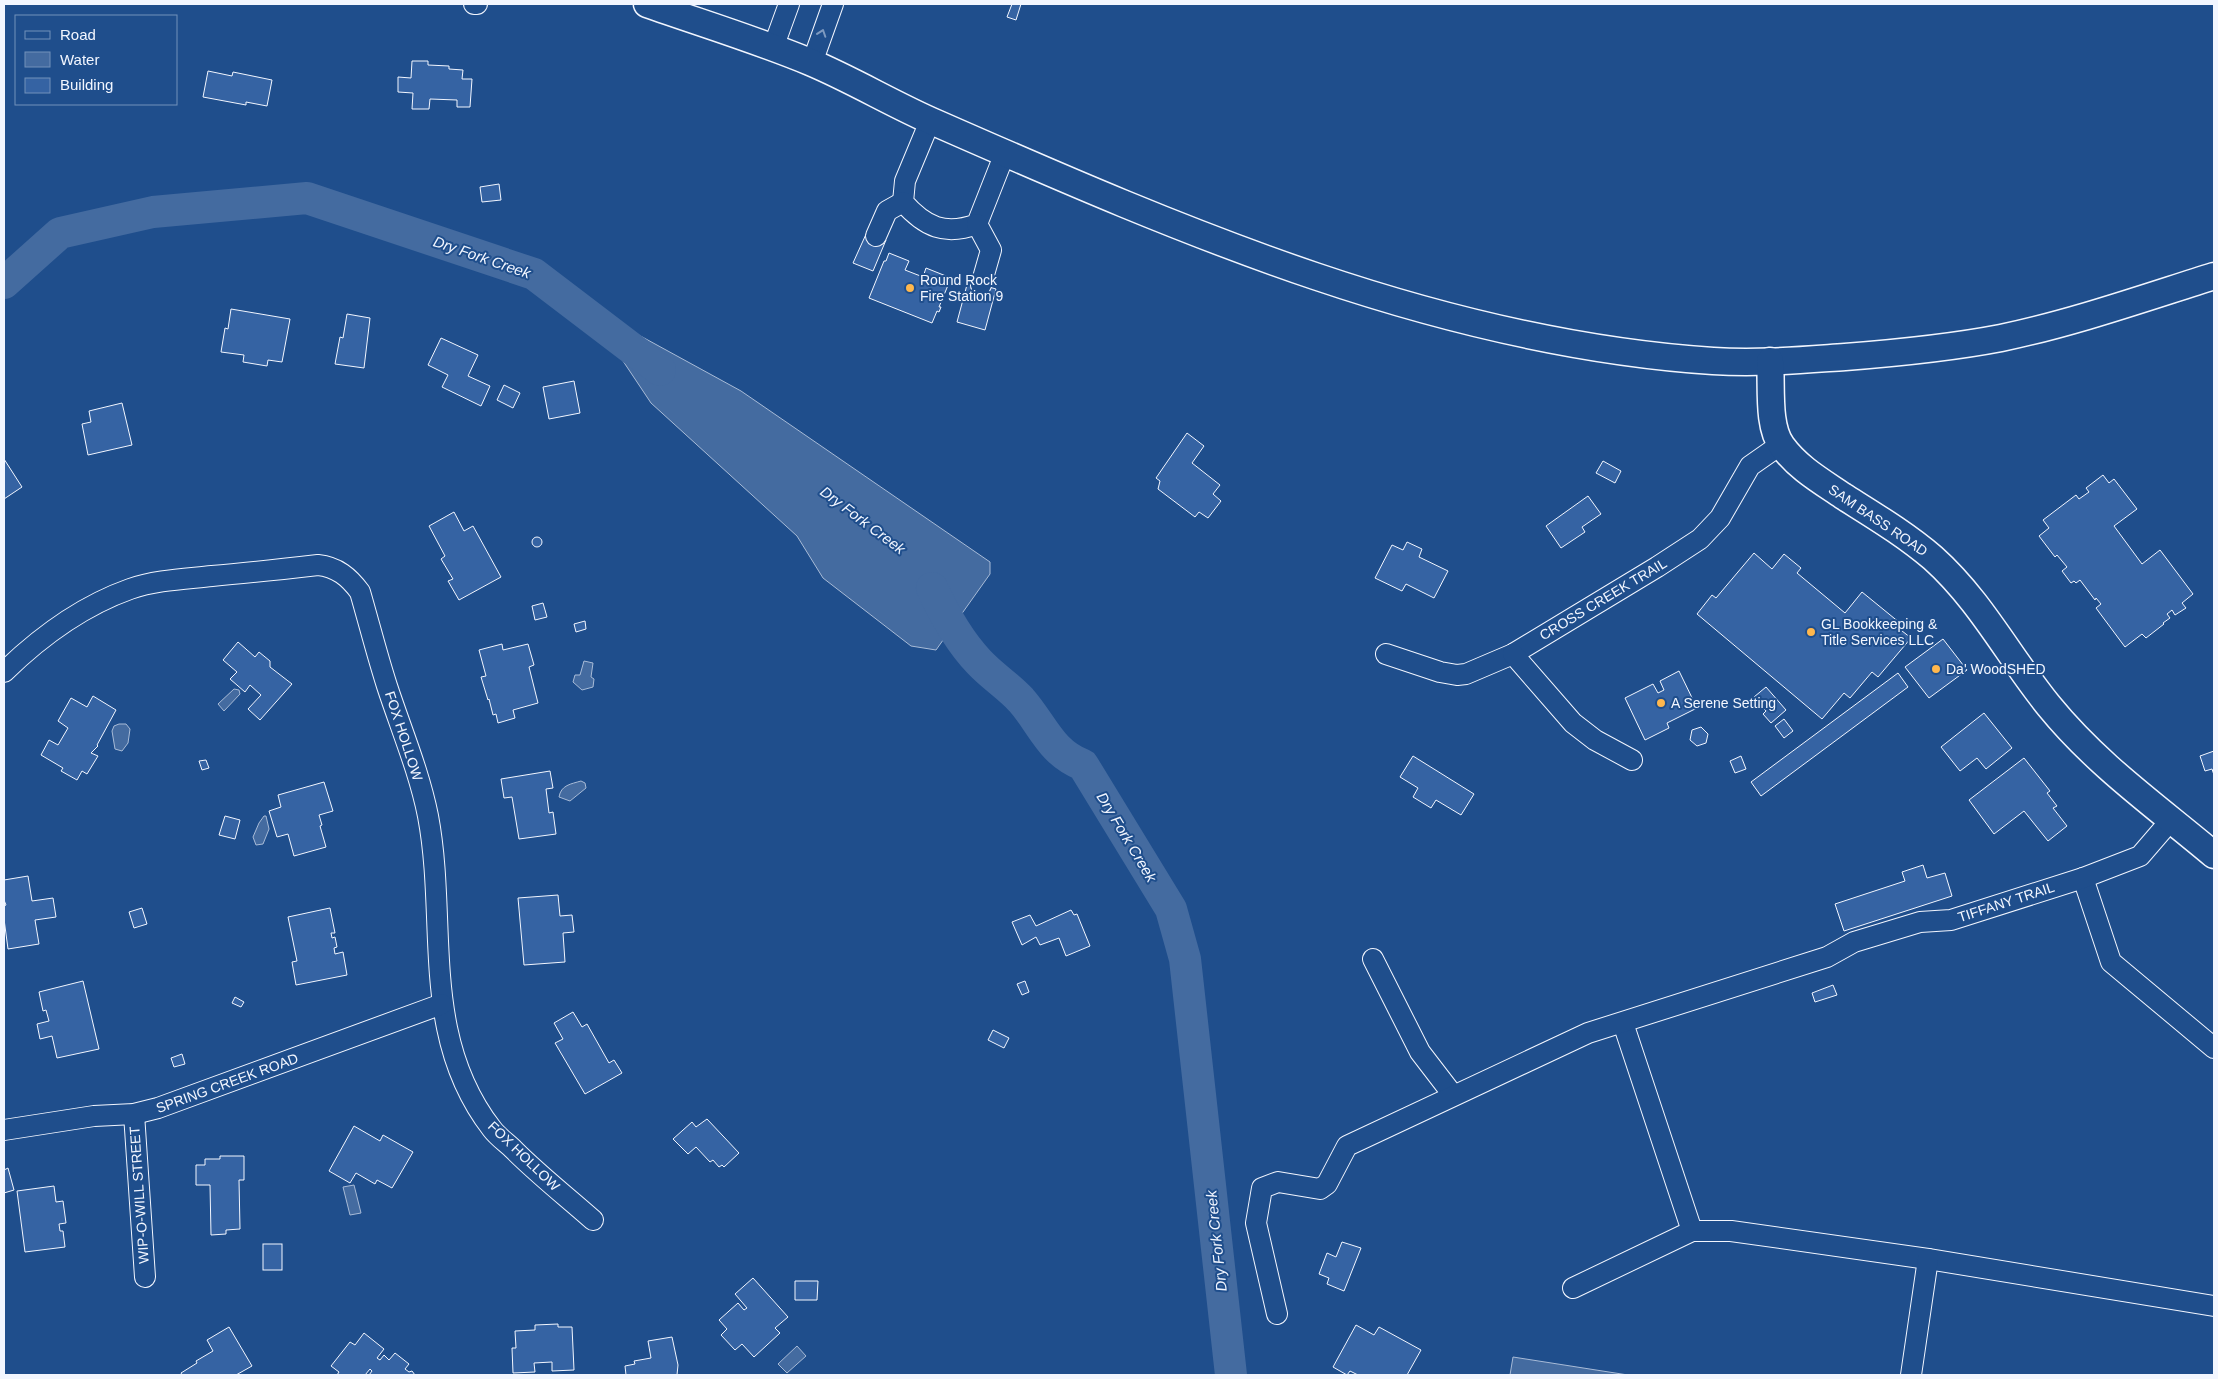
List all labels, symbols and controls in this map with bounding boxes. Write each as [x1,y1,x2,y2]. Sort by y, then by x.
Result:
legend [15,15,178,105]
text: Road [60,26,96,43]
one-way arrow [816,29,826,38]
text: Water [60,51,99,68]
text: Building [60,76,113,93]
water label: Dry Fork Creek [431,232,534,282]
place label: Round Rock Fire Station 9 [920,272,1003,304]
marker: Round Rock Fire Station 9 [904,282,916,294]
street label: SAM BASS ROAD [1825,481,1931,559]
water label: Dry Fork Creek [817,483,910,558]
street label: CROSS CREEK TRAIL [1537,555,1670,643]
place label: GL Bookkeeping & Title Services LLC [1821,616,1938,648]
marker: GL Bookkeeping & Title Services LLC [1805,626,1817,638]
place label: Da' WoodSHED [1946,661,2046,677]
marker: Da' WoodSHED [1930,663,1942,675]
street label: FOX HOLLOW [382,689,426,784]
place label: A Serene Setting [1671,695,1776,711]
marker: A Serene Setting [1655,697,1667,709]
water label: Dry Fork Creek [1094,789,1161,886]
street label: TIFFANY TRAIL [1956,879,2057,925]
street label: SPRING CREEK ROAD [154,1050,300,1116]
street label: FOX HOLLOW [485,1118,564,1195]
street label: WIP-O-WILL STREET [126,1125,152,1264]
water label: Dry Fork Creek [1202,1188,1230,1292]

